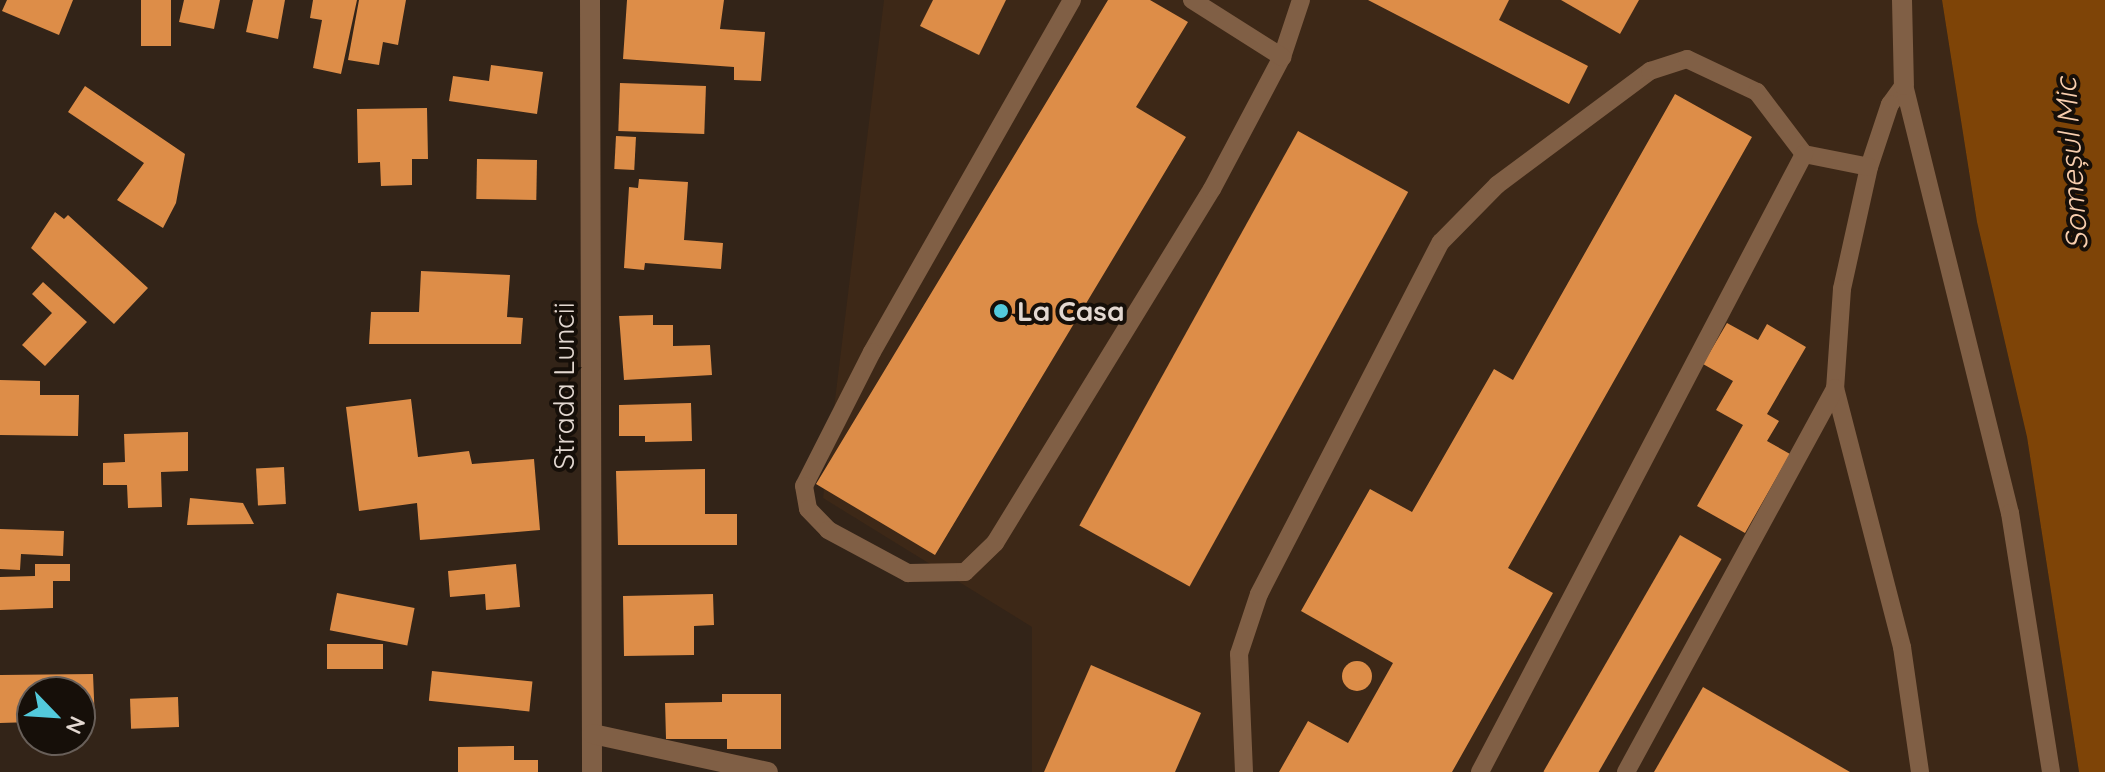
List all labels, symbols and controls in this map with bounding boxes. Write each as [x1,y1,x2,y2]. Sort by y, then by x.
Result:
water label: Someșul Mic [2047,77,2095,251]
place label: La Casa [1017,294,1125,328]
street label: Strada Luncii [547,302,581,470]
marker: La Casa [992,302,1010,320]
north arrow [16,676,96,756]
text: N [60,712,92,739]

